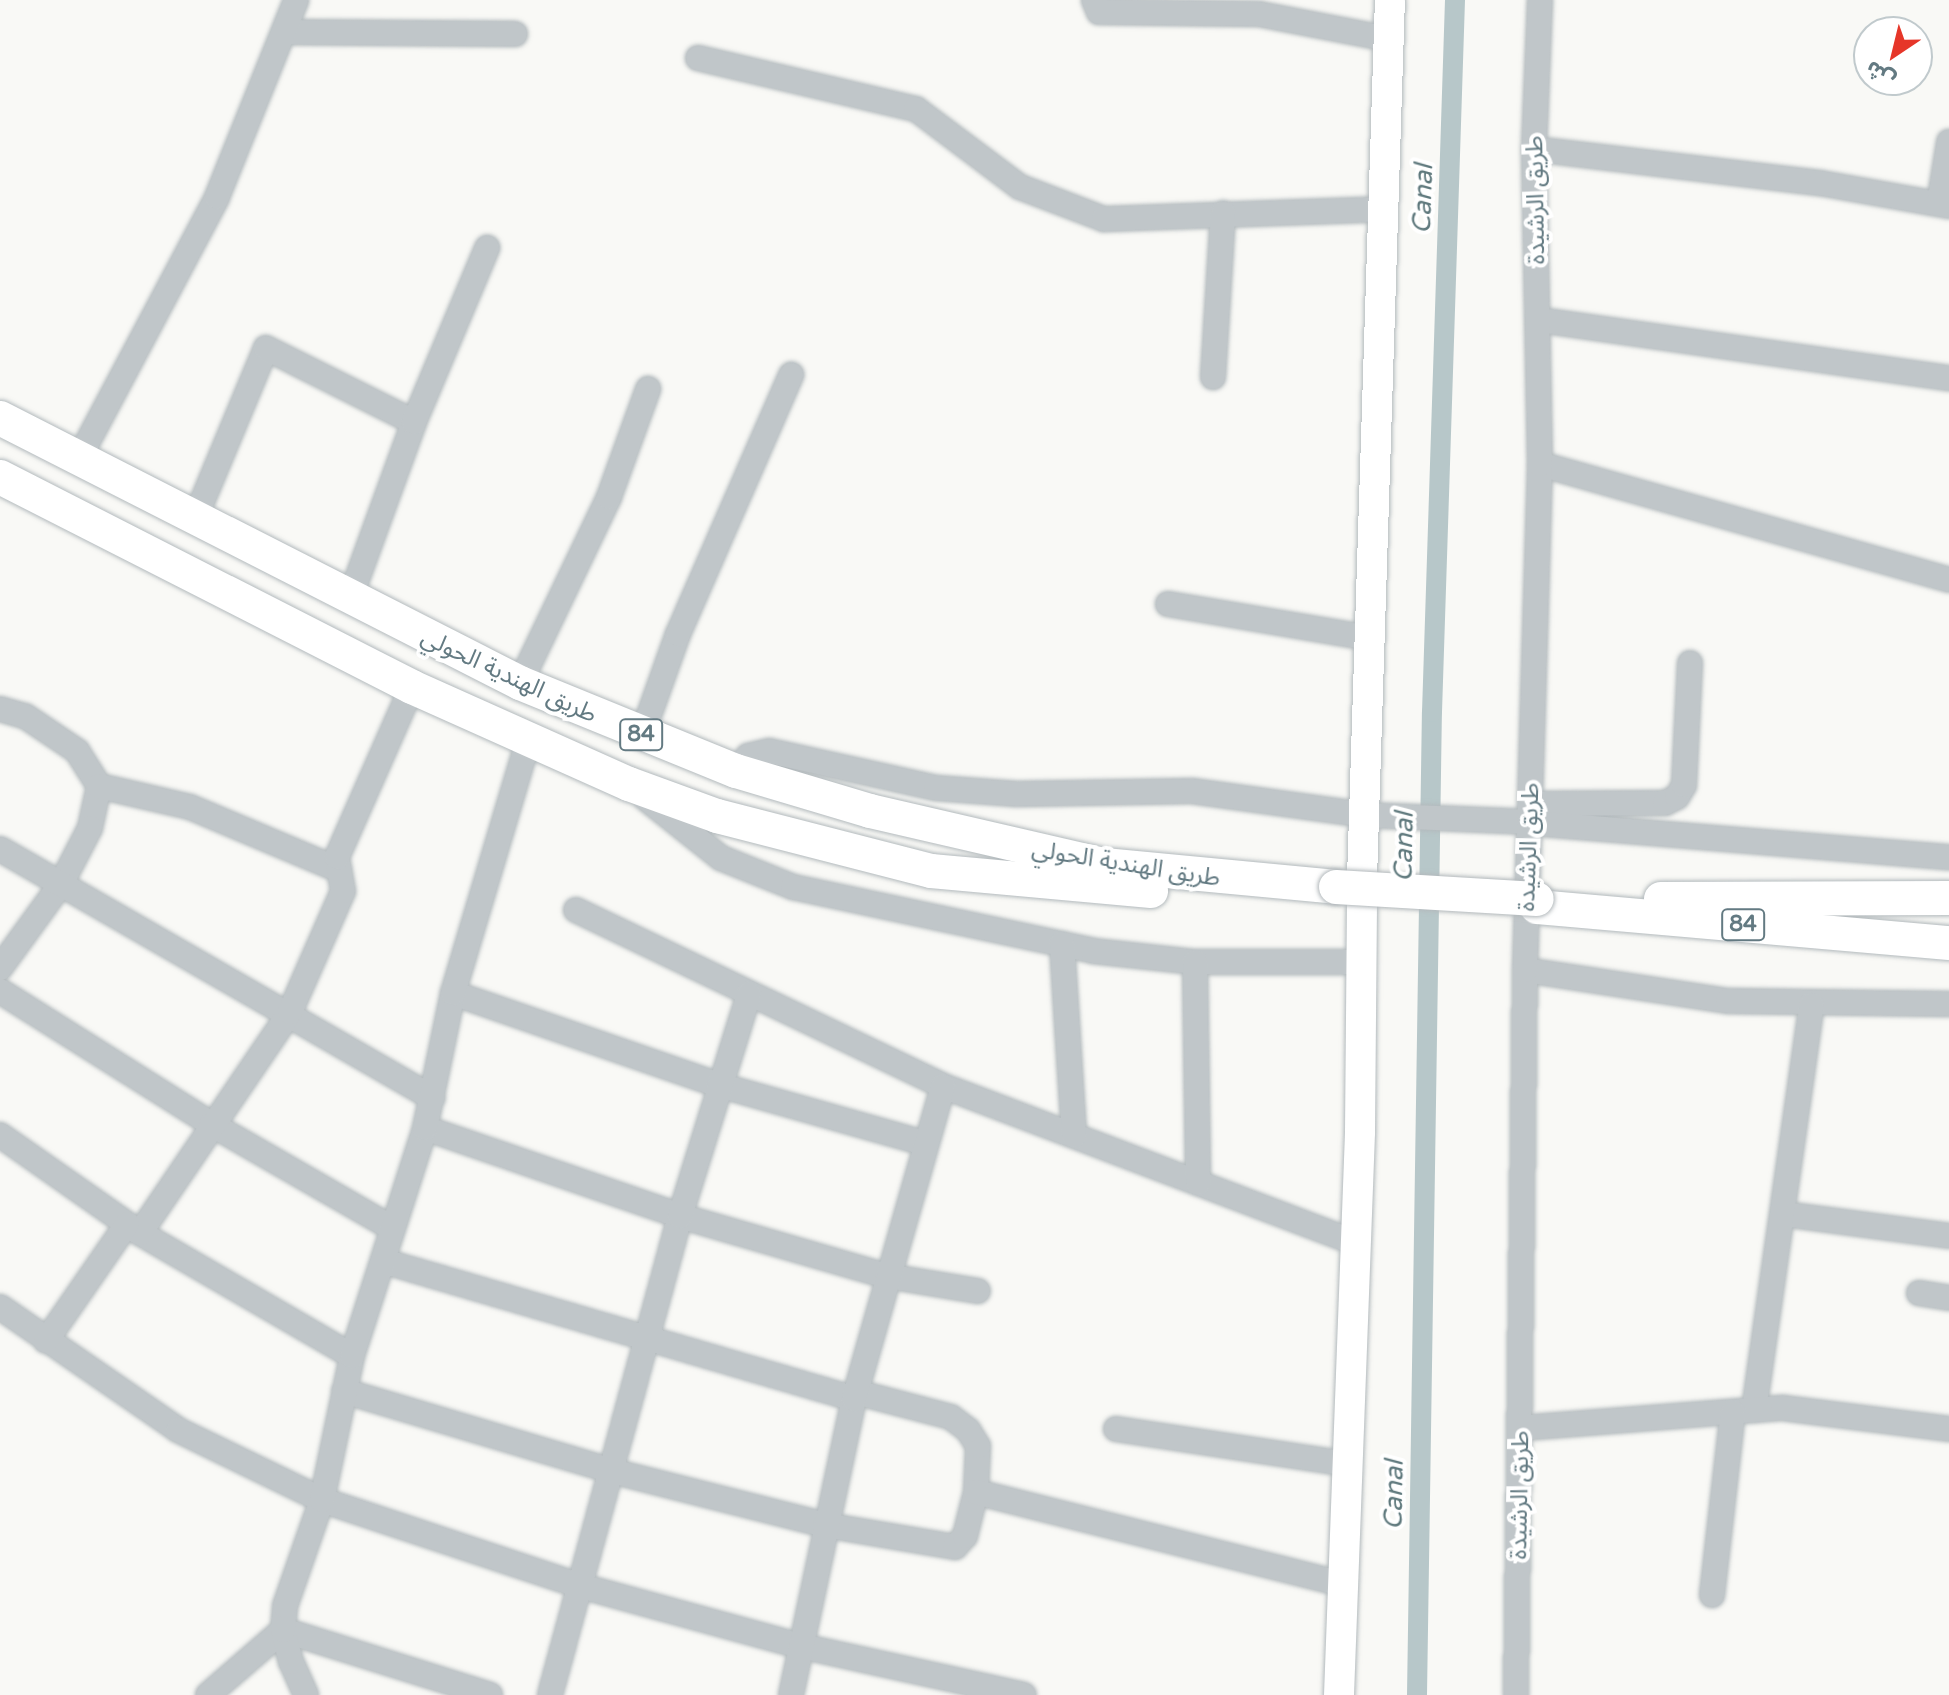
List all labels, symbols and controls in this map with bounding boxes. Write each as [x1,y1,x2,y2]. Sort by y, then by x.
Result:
north arrow [1853,16,1933,96]
text: ش [1861,55,1900,93]
street label: طريق الرشيدة [1520,135,1552,265]
water label: Canal [1406,164,1440,234]
street label: طريق الهندية الحولي [417,623,601,729]
road number: 84 [619,717,663,753]
street label: طريق الرشيدة [1512,782,1546,912]
water label: Canal [1388,812,1420,882]
street label: طريق الهندية الحولي [1030,835,1222,893]
road number: 84 [1721,907,1765,943]
street label: طريق الرشيدة [1504,1430,1536,1560]
water label: Canal [1378,1460,1410,1530]

